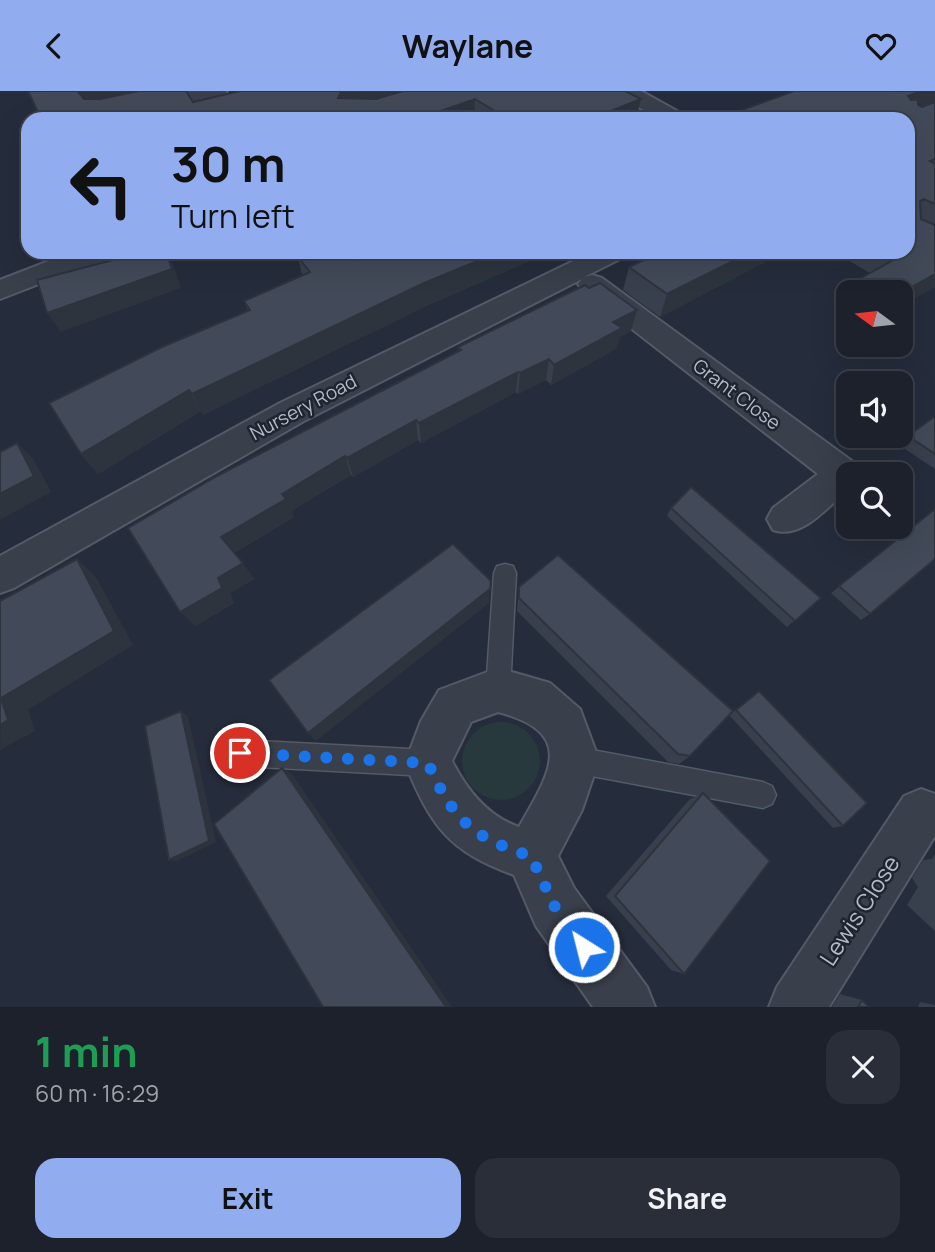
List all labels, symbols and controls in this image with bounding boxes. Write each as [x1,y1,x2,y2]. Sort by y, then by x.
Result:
text: Waylane [402,24,533,68]
icon: back [35,27,73,65]
icon: heart [862,27,900,65]
text: 30 m [171,130,286,197]
icon: left [56,140,147,231]
text: Turn left [171,194,295,238]
north arrow [836,280,914,357]
map controls [836,280,913,539]
street label: Grant Close [688,353,786,435]
street label: Nursery Road [245,368,361,446]
button: sound [836,371,913,448]
button: search [836,462,913,539]
pin [210,723,270,783]
icon: arrive [221,734,259,772]
street label: Lewis Close [811,849,907,971]
position arrow [547,910,621,984]
text: 1 min [35,1022,138,1080]
button: close [826,1030,900,1104]
text: 60 m · 16:29 [35,1077,159,1109]
button: Exit [35,1158,461,1238]
button: Share [475,1158,900,1238]

